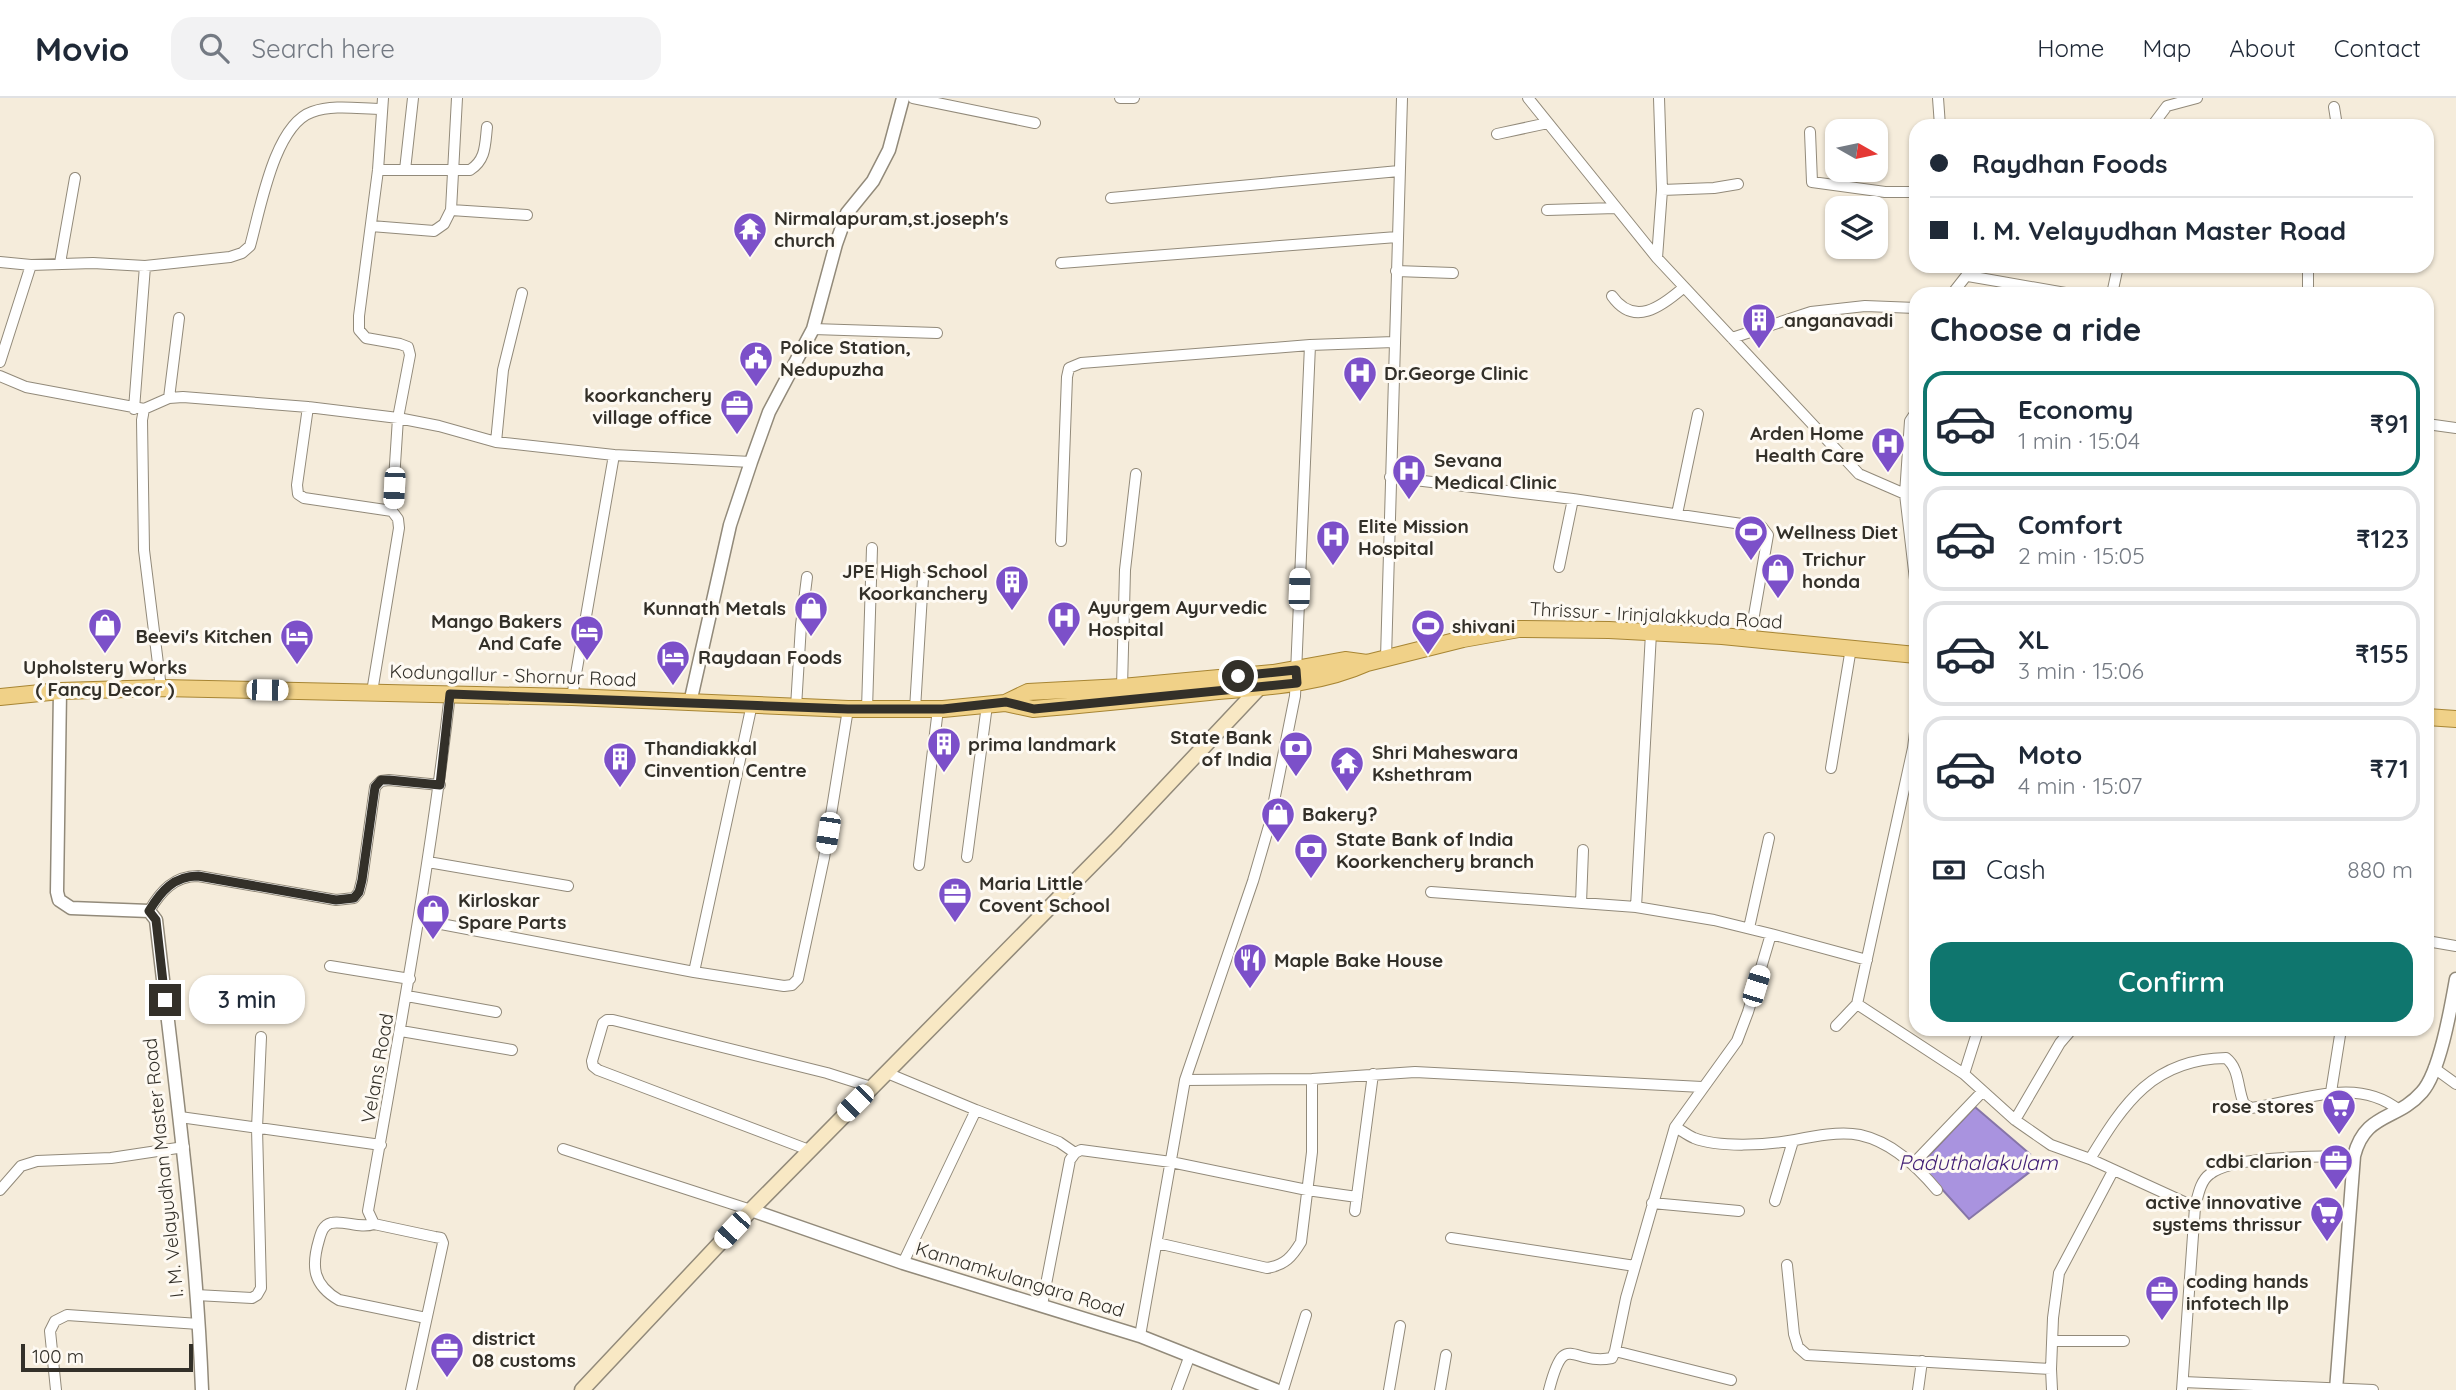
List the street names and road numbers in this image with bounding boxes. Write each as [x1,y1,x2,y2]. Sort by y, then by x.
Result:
street label: Thrissur - Irinjalakkuda Road [1529,596,1783,634]
street label: Kodungallur - Shornur Road [389,659,637,691]
street label: Velans Road [356,1011,398,1125]
street label: I. M. Velayudhan Master Road [137,1037,189,1299]
street label: Kannamkulangara Road [913,1236,1127,1322]

